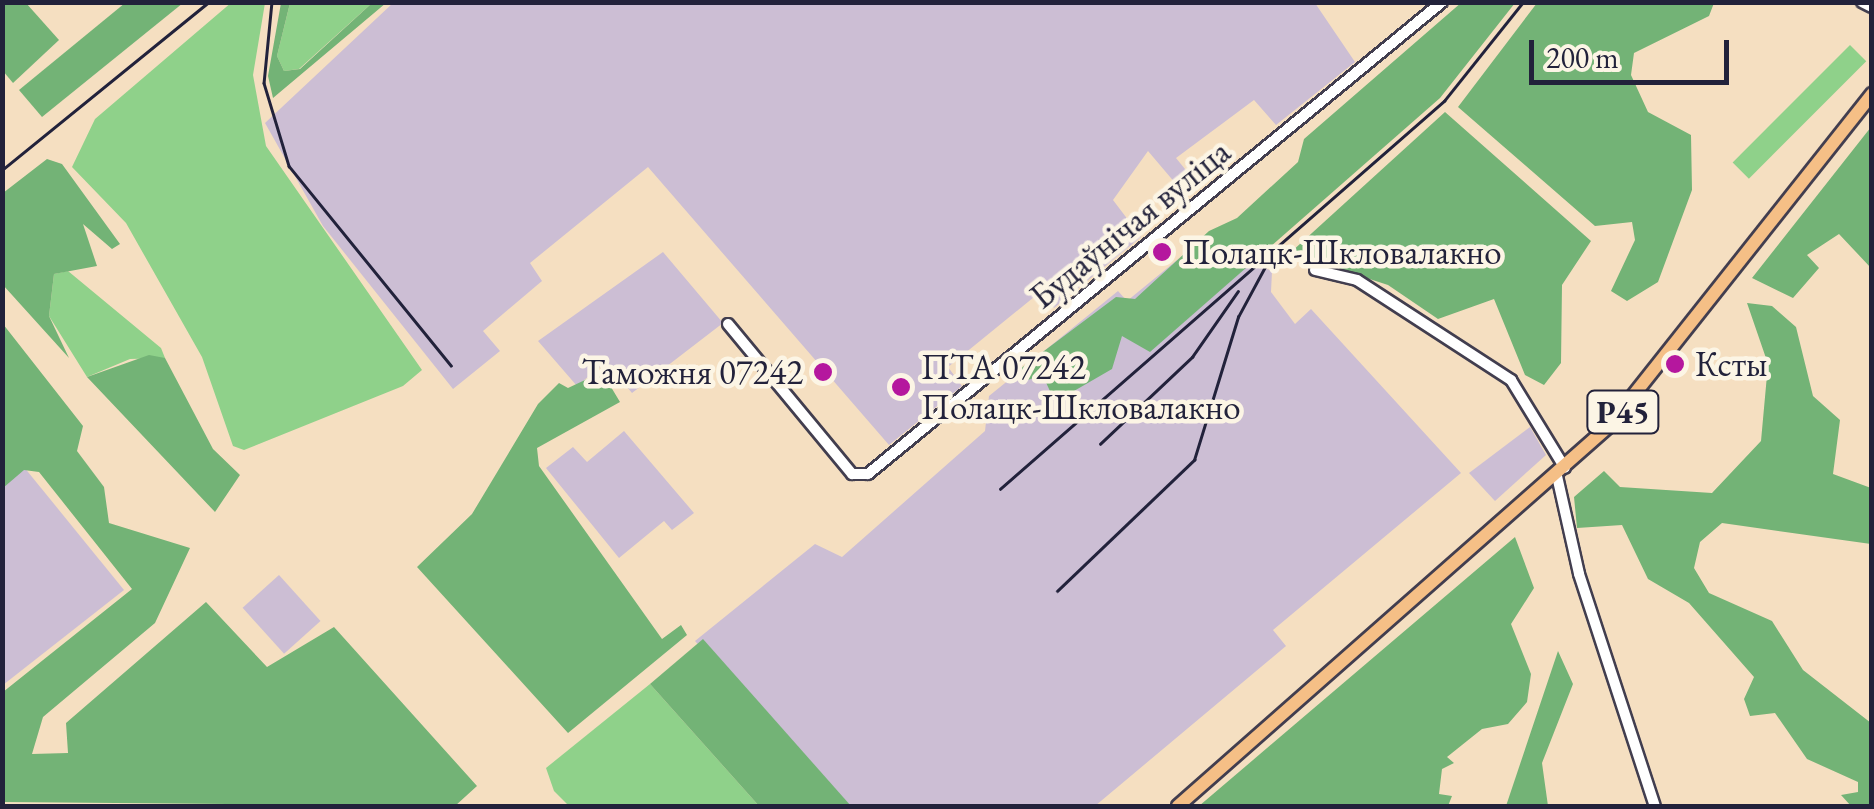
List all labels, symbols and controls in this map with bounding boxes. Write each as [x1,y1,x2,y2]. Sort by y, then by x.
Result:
scale bar [1534,20,1734,82]
text: 200 m [1546,38,1619,77]
street label: Будаўнічая вуліца [1022,131,1238,317]
place label: Полацк-Шкловалакно [1182,231,1502,273]
marker: Полацк-Шкловалакно [1151,241,1173,263]
place label: Ксты [1695,343,1767,385]
place label: ПТА 07242 Полацк-Шкловалакно [921,346,1241,428]
place label: Таможня 07242 [582,351,803,393]
marker: Ксты [1664,353,1686,375]
marker: Таможня 07242 [812,361,834,383]
marker: ПТА 07242 Полацк-Шкловалакно [890,376,912,398]
road number: Р45 [1586,385,1660,439]

